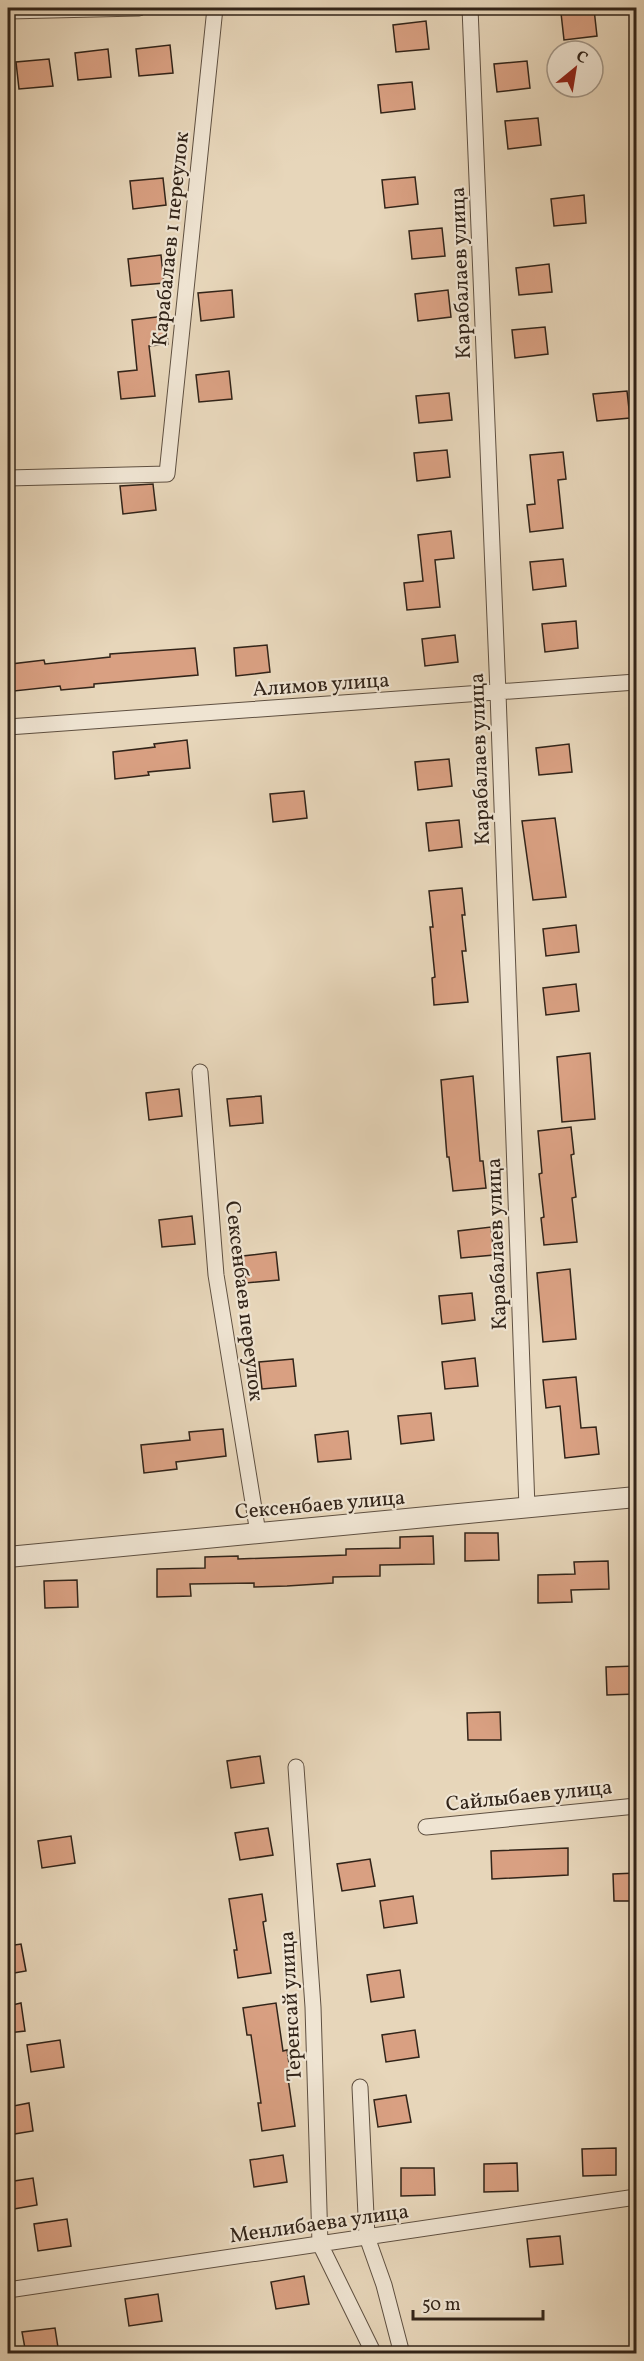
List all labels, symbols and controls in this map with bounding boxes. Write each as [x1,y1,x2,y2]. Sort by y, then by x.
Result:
north arrow [545,39,605,99]
text: С [572,46,591,70]
street label: Карабалаев 1 переулок [146,130,197,348]
street label: Карабалаев улица [444,186,479,360]
street label: Алимов улица [252,666,391,705]
street label: Карабалаев улица [463,672,498,846]
street label: Карабалаев улица [480,1157,515,1331]
street label: Сексенбаев переулок [217,1199,270,1403]
street label: Сексенбаев улица [234,1484,407,1527]
street label: Сайлыбаев улица [444,1773,614,1820]
street label: Теренсай улица [273,1930,310,2082]
street label: Менлибаева улица [228,2198,411,2251]
scale bar [413,2283,544,2321]
text: 50 m [422,2293,461,2318]

